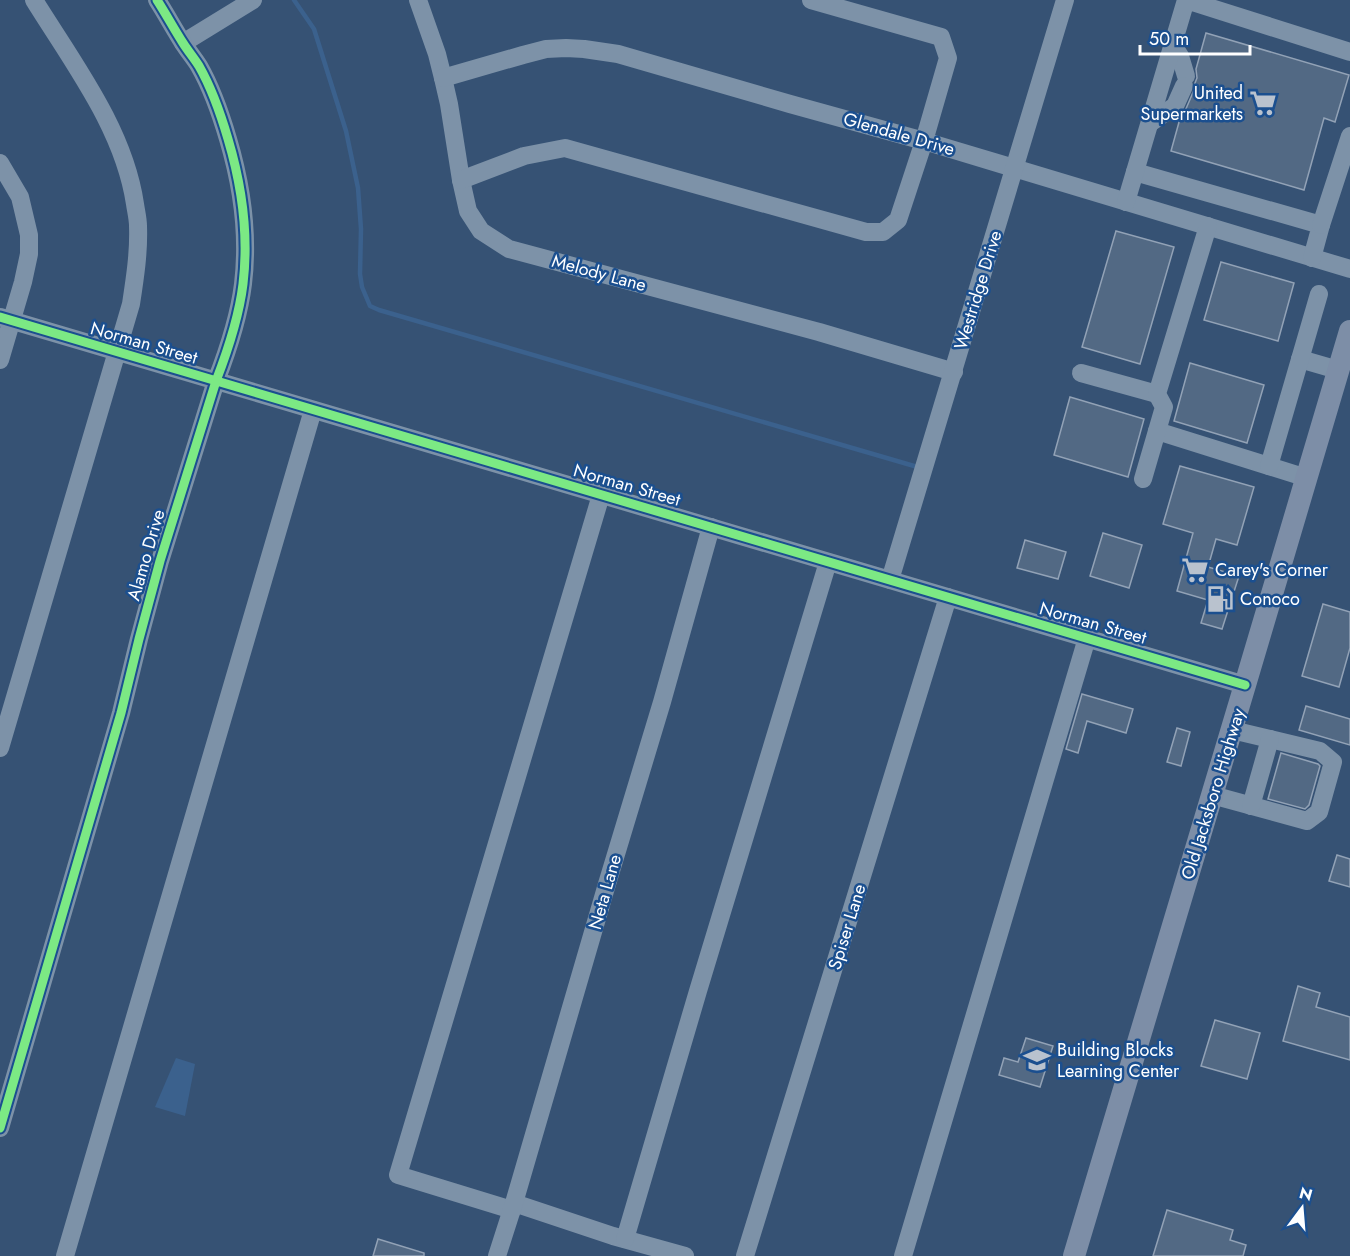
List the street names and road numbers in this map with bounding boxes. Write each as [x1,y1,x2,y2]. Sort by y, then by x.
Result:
street label: Glendale Drive [840,106,958,162]
street label: Westridge Drive [948,227,1008,353]
street label: Melody Lane [549,248,649,298]
street label: Norman Street [87,315,201,371]
street label: Norman Street [570,457,684,513]
street label: Alamo Drive [121,506,171,604]
street label: Norman Street [1036,595,1150,651]
street label: Old Jacksboro Highway [1175,705,1251,883]
street label: Neta Lane [582,851,628,933]
street label: Spiser Lane [822,881,872,973]

